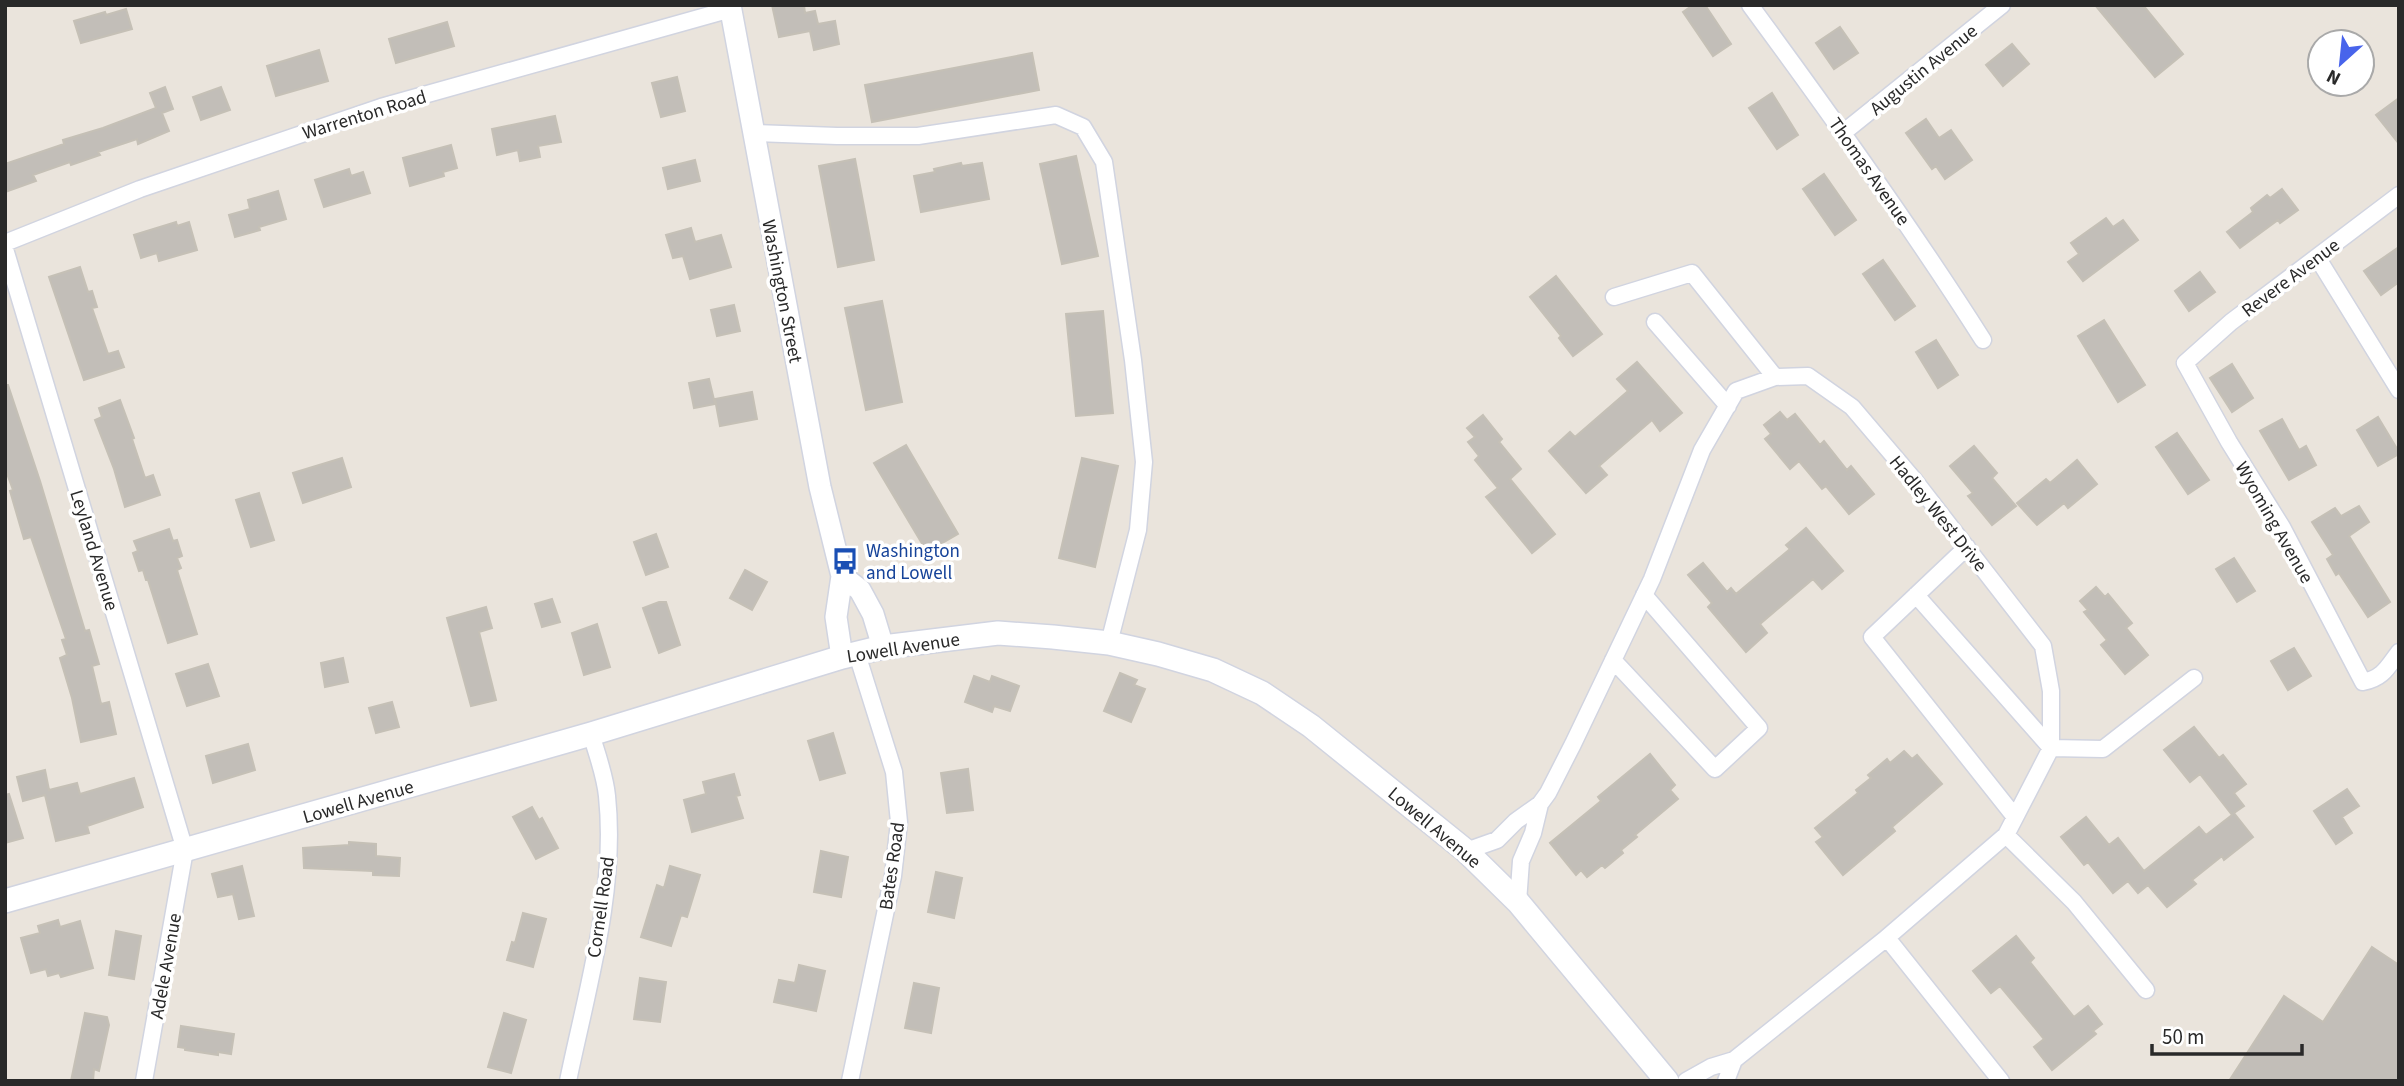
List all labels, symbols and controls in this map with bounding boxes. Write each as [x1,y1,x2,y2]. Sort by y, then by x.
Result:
street label: Augustin Avenue [1864,18,1984,122]
north arrow [2306,28,2376,98]
text: N [2322,62,2346,92]
street label: Warrenton Road [299,84,430,147]
street label: Thomas Avenue [1821,112,1916,231]
street label: Washington Street [754,217,809,366]
street label: Revere Avenue [2236,232,2346,324]
street label: Hadley West Drive [1882,450,1993,578]
street label: Wyoming Avenue [2228,457,2320,589]
street label: Leyland Avenue [62,487,125,614]
place label: Washington and Lowell [866,538,960,587]
bus stop icon: Washington and Lowell [830,546,860,576]
street label: Lowell Avenue [845,626,962,671]
street label: Lowell Avenue [300,774,417,831]
street label: Lowell Avenue [1382,781,1486,875]
street label: Bates Road [873,820,912,912]
street label: Cornell Road [581,855,622,960]
street label: Adele Avenue [144,911,189,1021]
scale bar [2152,1012,2302,1056]
text: 50 m [2162,1022,2204,1052]

